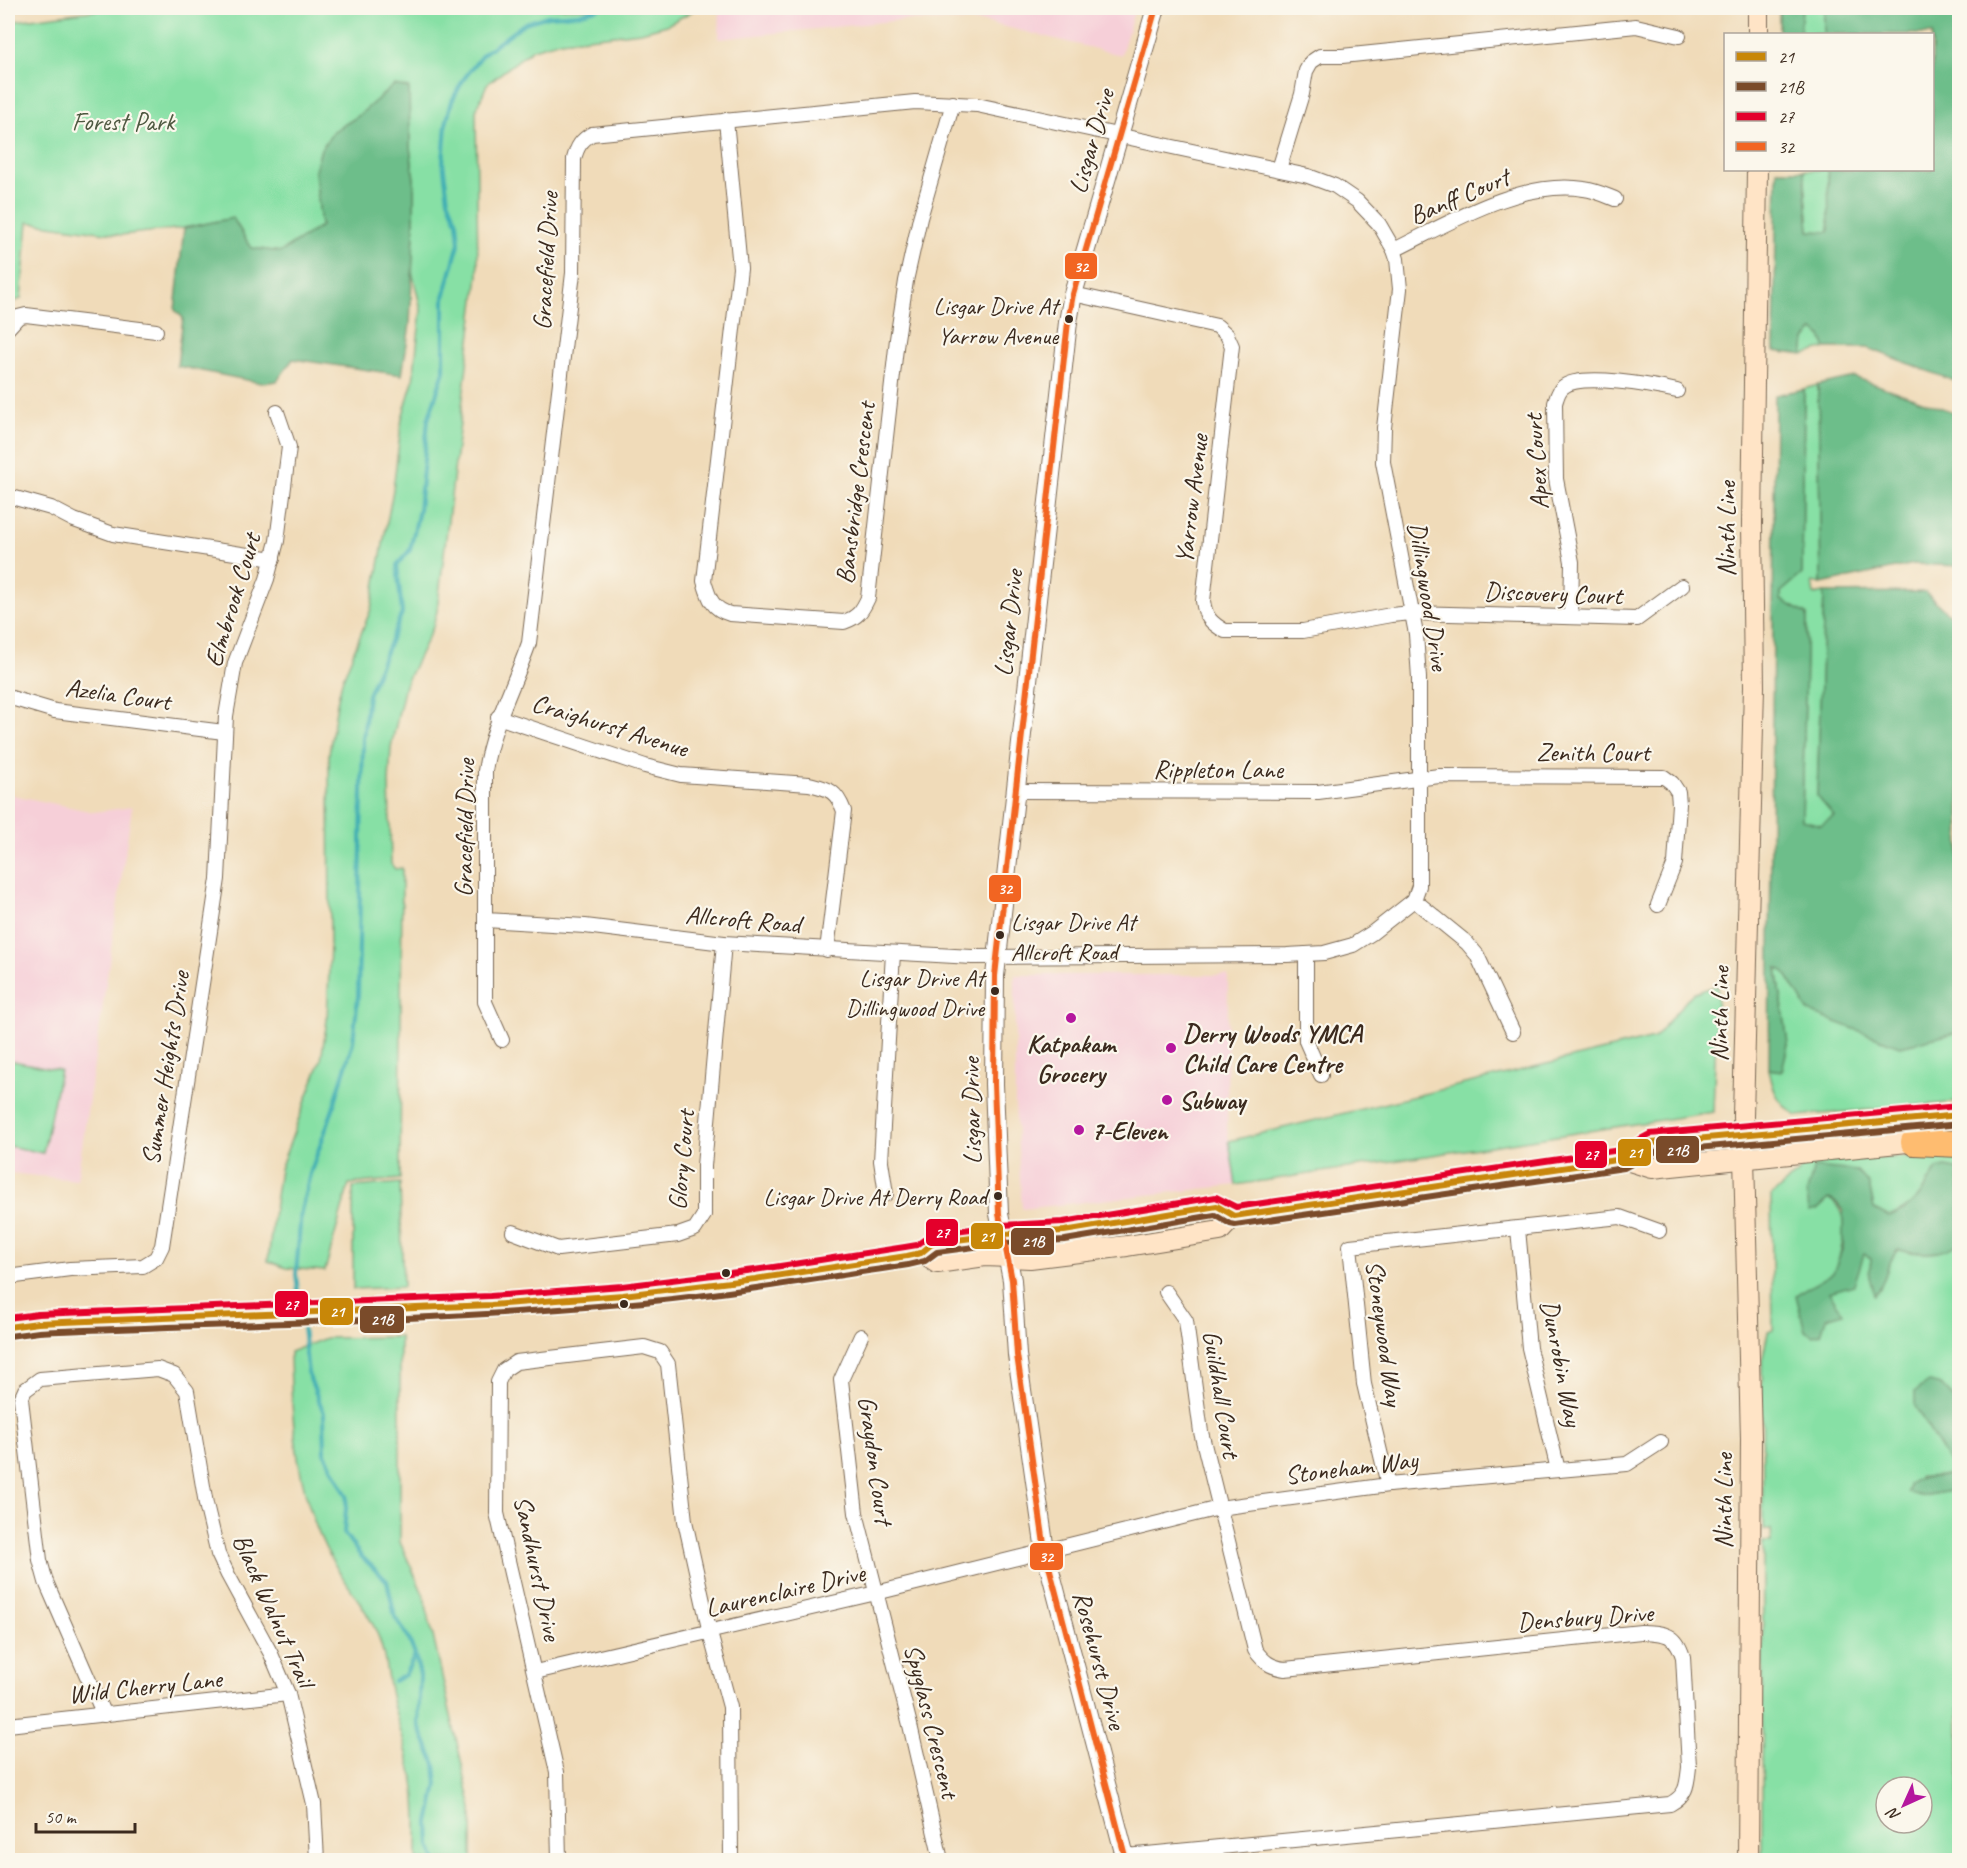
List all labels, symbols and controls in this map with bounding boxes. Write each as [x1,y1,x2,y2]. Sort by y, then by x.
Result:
legend [1724,33,1934,171]
text: 21 [1778,46,1795,68]
text: 21B [1778,76,1805,98]
street label: Lisgar Drive [1061,83,1123,197]
park label: Forest Park [72,105,176,138]
text: 27 [1778,106,1795,128]
text: 32 [1778,136,1796,158]
street label: Banff Court [1404,159,1517,232]
street label: Gracefield Drive [525,190,566,331]
line badge: 32 [1064,252,1098,280]
text: 32 [1074,257,1090,277]
place label: Lisgar Drive At Yarrow Avenue [933,291,1061,351]
marker: Lisgar Drive At Yarrow Avenue [1063,313,1075,325]
street label: Bansbridge Crescent [828,398,883,586]
street label: Apex Court [1517,411,1556,511]
street label: Yarrow Avenue [1167,431,1216,566]
street label: Ninth Line [1710,480,1743,577]
street label: Dillingwood Drive [1400,520,1457,674]
street label: Elmbrook Court [197,527,269,671]
street label: Lisgar Drive [986,566,1031,678]
street label: Discovery Court [1483,575,1625,612]
street label: Azelia Court [63,671,175,719]
street label: Craighurst Avenue [528,686,693,765]
street label: Zenith Court [1536,736,1652,769]
street label: Rippleton Lane [1153,753,1284,786]
street label: Gracefield Drive [447,757,482,898]
line badge: 32 [988,874,1022,903]
text: 32 [998,879,1014,899]
street label: Allcroft Road [684,898,806,941]
place label: Lisgar Drive At Allcroft Road [1011,907,1139,967]
marker: Lisgar Drive At Allcroft Road [994,929,1006,941]
place label: Lisgar Drive At Dillingwood Drive [846,963,987,1023]
street label: Ninth Line [1702,964,1737,1062]
street label: Summer Heights Drive [134,967,197,1167]
marker: Lisgar Drive At Dillingwood Drive [989,985,1001,997]
marker: Katpakam Grocery [1064,1011,1078,1025]
place label: Derry Woods YMCA Child Care Centre [1183,1017,1364,1080]
place label: Katpakam Grocery [1027,1027,1117,1090]
marker: Derry Woods YMCA Child Care Centre [1164,1041,1178,1055]
street label: Lisgar Drive [954,1055,989,1165]
place label: Subway [1179,1084,1248,1117]
marker: Subway [1160,1093,1174,1107]
street label: Glory Court [661,1106,703,1211]
place label: 7-Eleven [1091,1114,1170,1147]
marker: 7-Eleven [1072,1123,1086,1137]
line badge: 21B [1655,1135,1700,1164]
line badge: 21 [1617,1138,1652,1167]
line badge: 27 [1574,1140,1608,1169]
text: 21B [1666,1141,1690,1161]
text: 21 [1628,1143,1644,1163]
text: 27 [1584,1145,1600,1165]
place label: Lisgar Drive At Derry Road [763,1182,991,1212]
marker: Lisgar Drive At Derry Road [992,1190,1004,1202]
line badge: 27 [925,1218,959,1247]
line badge: 21 [970,1222,1004,1250]
text: 27 [935,1223,951,1243]
text: 21 [980,1227,996,1247]
line badge: 21B [1010,1227,1055,1256]
text: 21B [1022,1232,1046,1252]
street label: Stoneywood Way [1358,1258,1411,1410]
unlabelled marker [720,1267,732,1279]
line badge: 27 [274,1290,309,1318]
text: 27 [284,1295,300,1315]
line badge: 21 [319,1297,354,1326]
street label: Dunrobin Way [1533,1297,1590,1431]
unlabelled marker [618,1298,630,1310]
text: 21 [330,1302,346,1322]
line badge: 21B [359,1305,405,1334]
text: 21B [371,1310,395,1330]
street label: Guildhall Court [1195,1328,1248,1462]
street label: Graydon Court [850,1394,901,1529]
street label: Stoneham Way [1283,1443,1421,1492]
street label: Ninth Line [1707,1452,1740,1549]
street label: Sandhurst Drive [506,1493,569,1645]
street label: Black Walnut Trail [225,1529,324,1696]
line badge: 32 [1029,1542,1064,1571]
text: 32 [1039,1547,1055,1567]
street label: Laurenclaire Drive [702,1556,870,1625]
street label: Rosehurst Drive [1065,1588,1134,1734]
street label: Densbury Drive [1516,1596,1657,1639]
street label: Spyglass Crescent [896,1641,967,1804]
street label: Wild Cherry Lane [67,1662,226,1711]
north arrow [1874,1775,1934,1835]
scale bar [36,1796,135,1834]
text: N [1881,1802,1905,1825]
text: 50 m [45,1806,78,1828]

